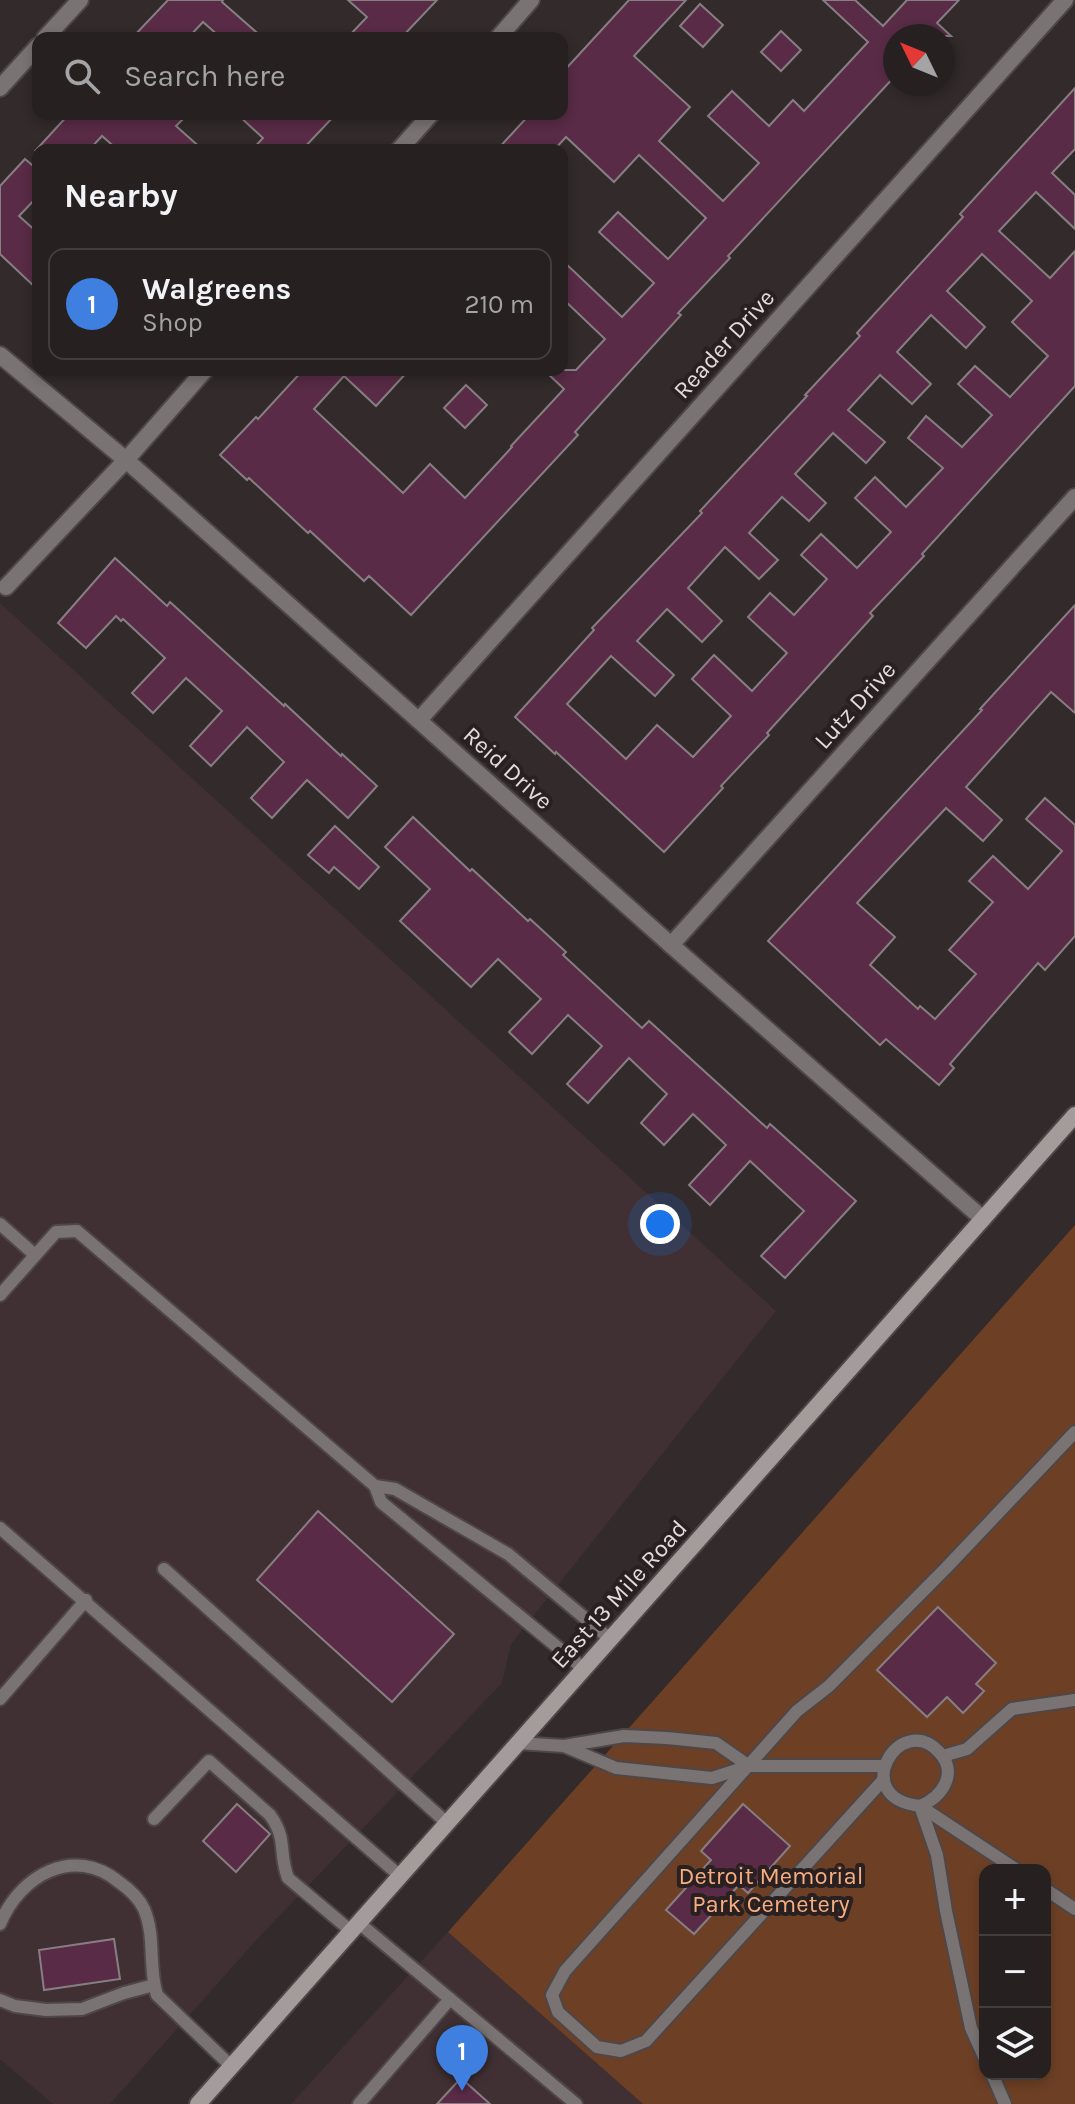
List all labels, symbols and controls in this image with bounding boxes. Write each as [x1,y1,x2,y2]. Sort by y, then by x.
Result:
north arrow [883,24,955,96]
search box [32,32,568,120]
icon: search [60,54,104,98]
text: Search here [124,58,285,94]
text: Nearby [64,176,178,216]
text: Walgreens [142,271,291,307]
street label: Reader Drive [668,284,780,404]
text: 1 [87,289,97,320]
text: 210 m [464,289,534,320]
text: Shop [142,307,203,338]
street label: Lutz Drive [808,656,902,754]
street label: Reid Drive [458,721,558,815]
your location [640,1204,680,1244]
street label: East 13 Mile Road [545,1514,693,1674]
park label: Detroit Memorial Park Cemetery [679,1862,863,1918]
map controls [979,1864,1051,2080]
button: + [979,1864,1051,1936]
button: − [979,1936,1051,2008]
button: layers [979,2008,1051,2080]
pin: 1 [436,2025,488,2091]

